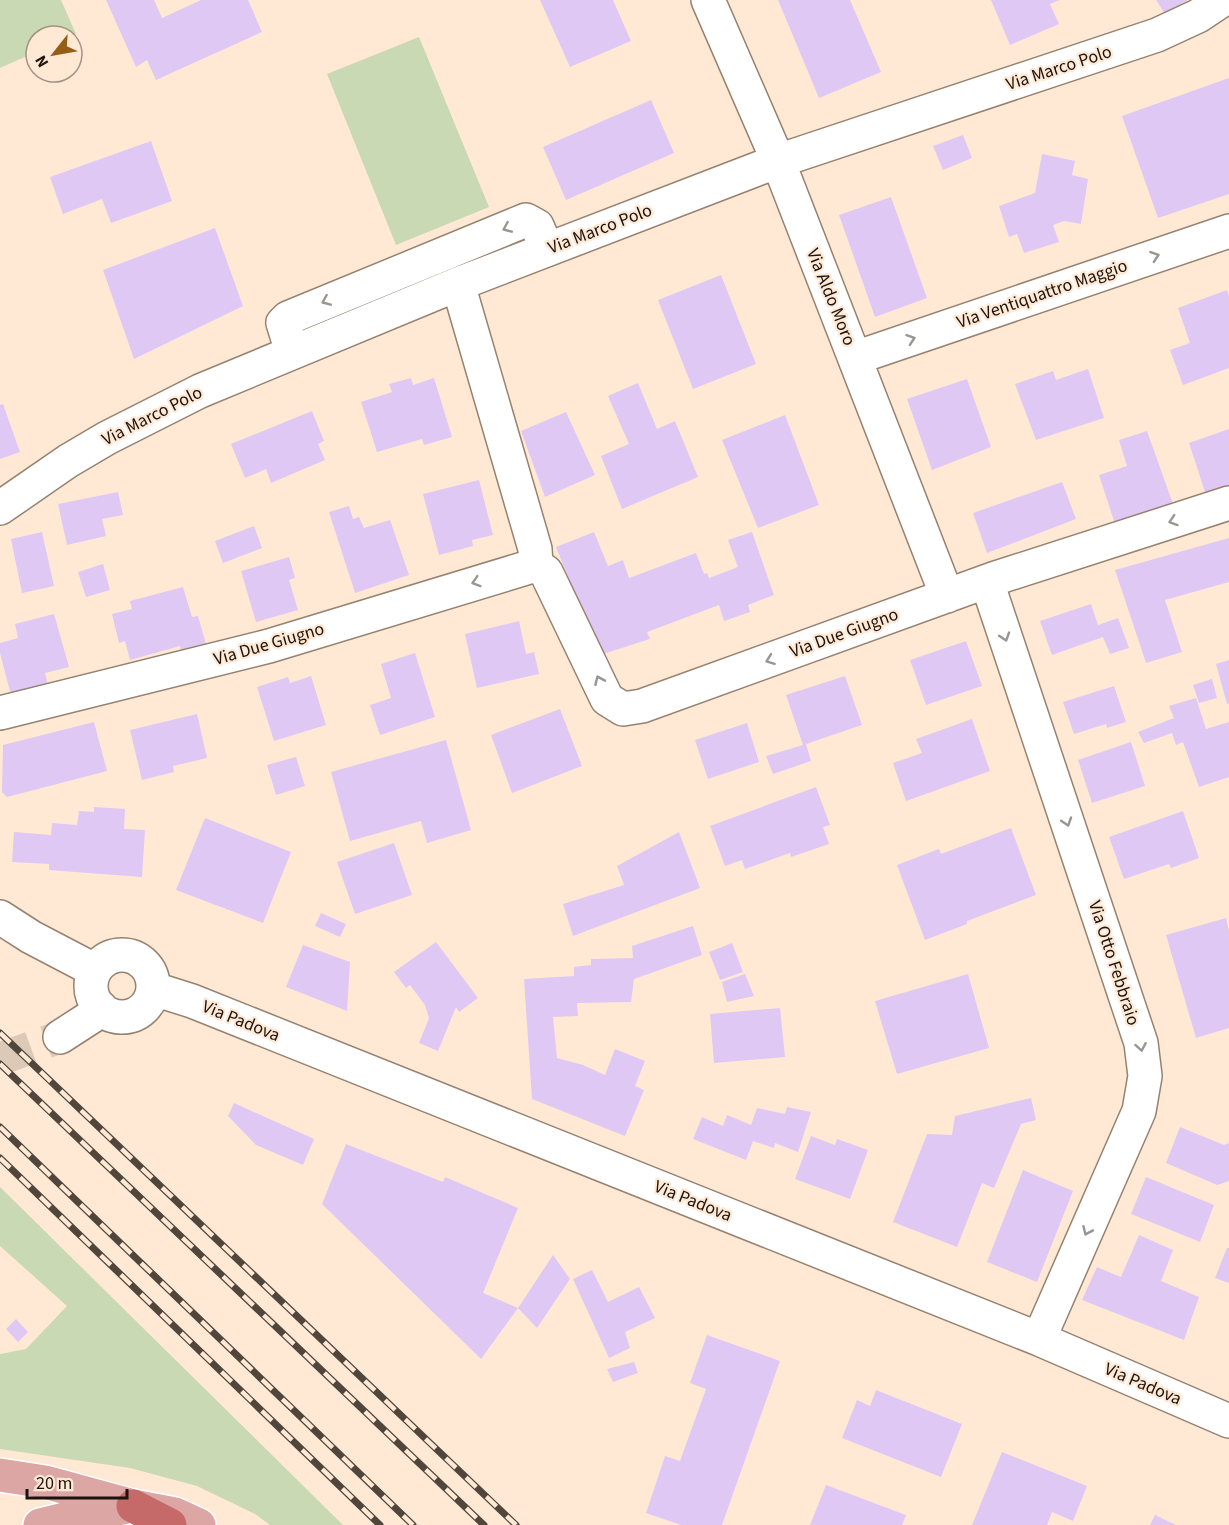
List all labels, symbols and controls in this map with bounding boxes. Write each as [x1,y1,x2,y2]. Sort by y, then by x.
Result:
north arrow [24,24,84,84]
street label: Via Marco Polo [1003,39,1115,97]
text: N [30,51,54,71]
street label: Via Marco Polo [544,198,656,260]
one-way arrow [503,221,514,233]
street label: Via Aldo Moro [800,245,862,349]
one-way arrow [1149,251,1160,263]
street label: Via Ventiquattro Maggio [953,253,1131,335]
one-way arrow [322,294,333,306]
one-way arrow [905,333,916,346]
street label: Via Marco Polo [97,380,207,452]
one-way arrow [1168,514,1179,526]
one-way arrow [471,575,482,587]
street label: Via Due Giugno [786,602,902,664]
street label: Via Due Giugno [211,616,327,672]
one-way arrow [998,631,1011,642]
one-way arrow [766,652,776,665]
one-way arrow [594,675,606,686]
one-way arrow [1060,816,1072,827]
street label: Via Otto Febbraio [1082,897,1146,1029]
street label: Via Padova [198,994,284,1048]
one-way arrow [1134,1043,1146,1052]
street label: Via Padova [650,1174,736,1228]
one-way arrow [1082,1224,1094,1235]
street label: Via Padova [1101,1357,1185,1411]
scale bar [27,1462,128,1500]
text: 20 m [36,1471,72,1496]

